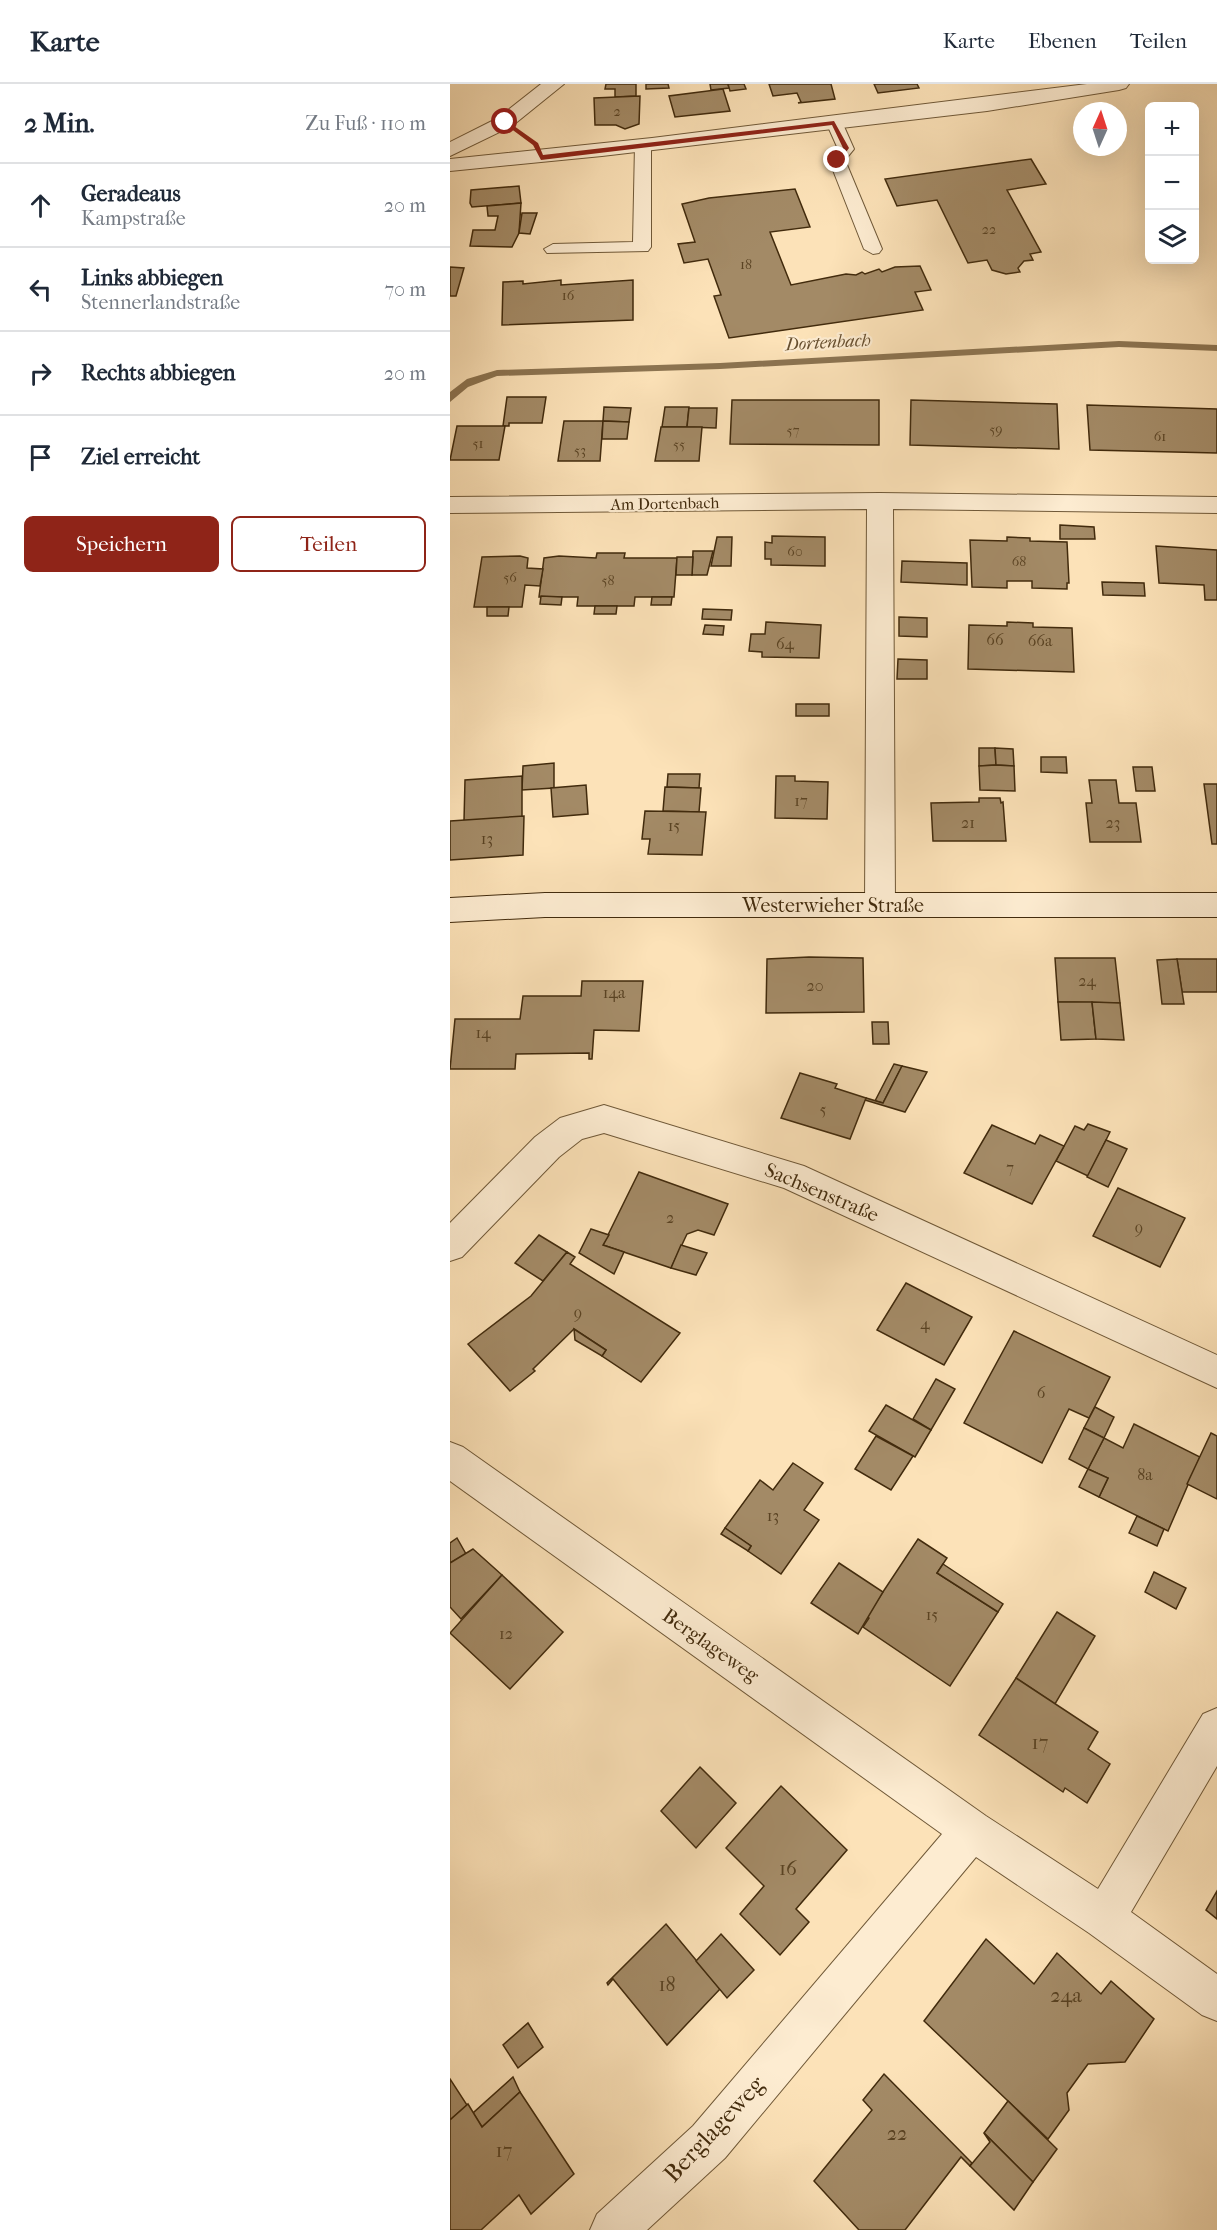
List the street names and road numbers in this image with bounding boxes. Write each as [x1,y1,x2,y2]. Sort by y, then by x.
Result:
street label: Am Dortenbach [609,493,720,514]
street label: Westerwieher Straße [741,894,924,917]
street label: Sachsenstraße [761,1158,882,1227]
street label: Berglageweg [658,1604,764,1687]
street label: Berglageweg [658,2069,771,2188]

